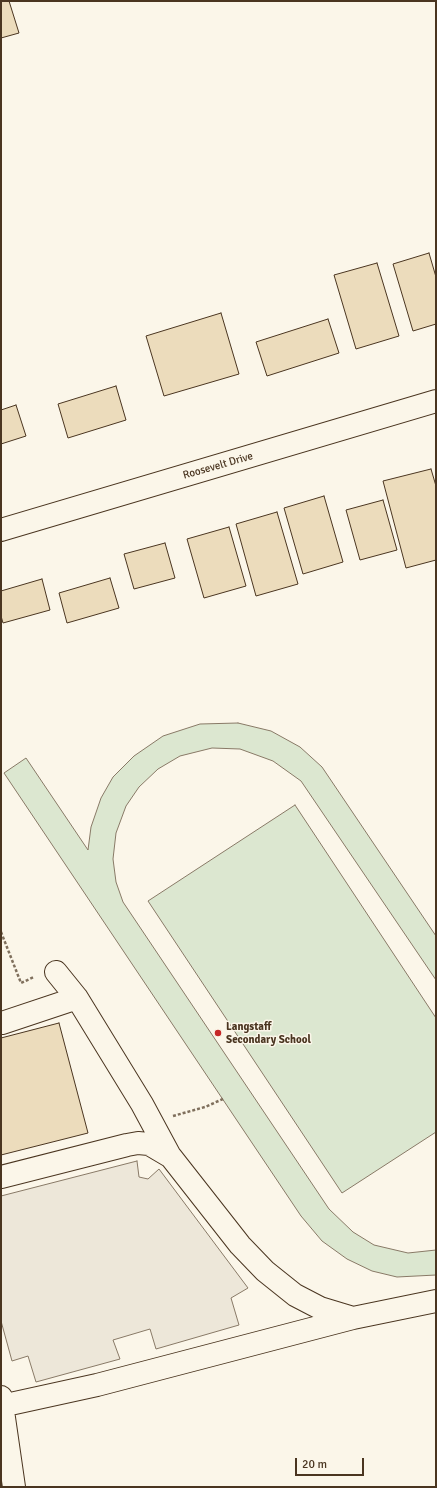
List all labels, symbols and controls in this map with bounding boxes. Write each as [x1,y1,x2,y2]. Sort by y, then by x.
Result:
street label: Roosevelt Drive [181,450,255,482]
place label: Langstaff Secondary School [226,1020,311,1046]
marker: Langstaff Secondary School [213,1028,223,1038]
scale bar [297,1450,366,1476]
text: 20 m [302,1457,327,1472]

